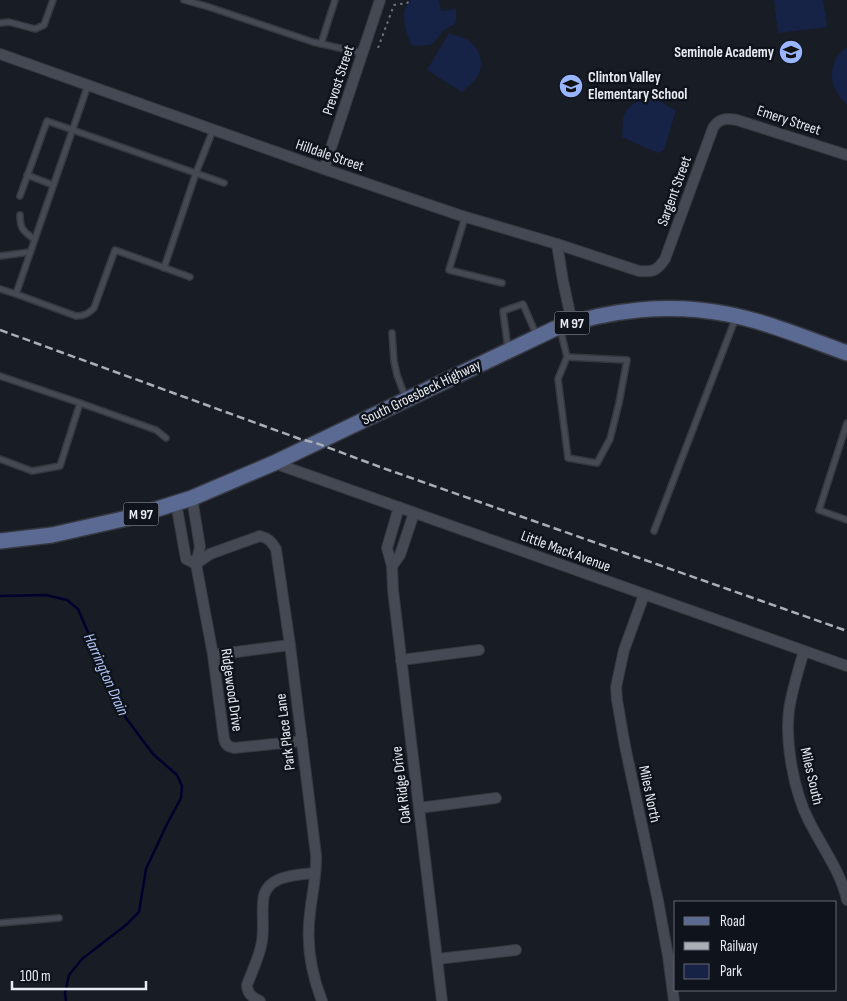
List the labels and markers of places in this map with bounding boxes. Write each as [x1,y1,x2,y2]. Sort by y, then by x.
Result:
school or university icon: Seminole Academy [778,39,804,65]
place label: Seminole Academy [674,43,775,62]
place label: Clinton Valley Elementary School [588,68,687,104]
school or university icon: Clinton Valley Elementary School [558,73,584,99]

